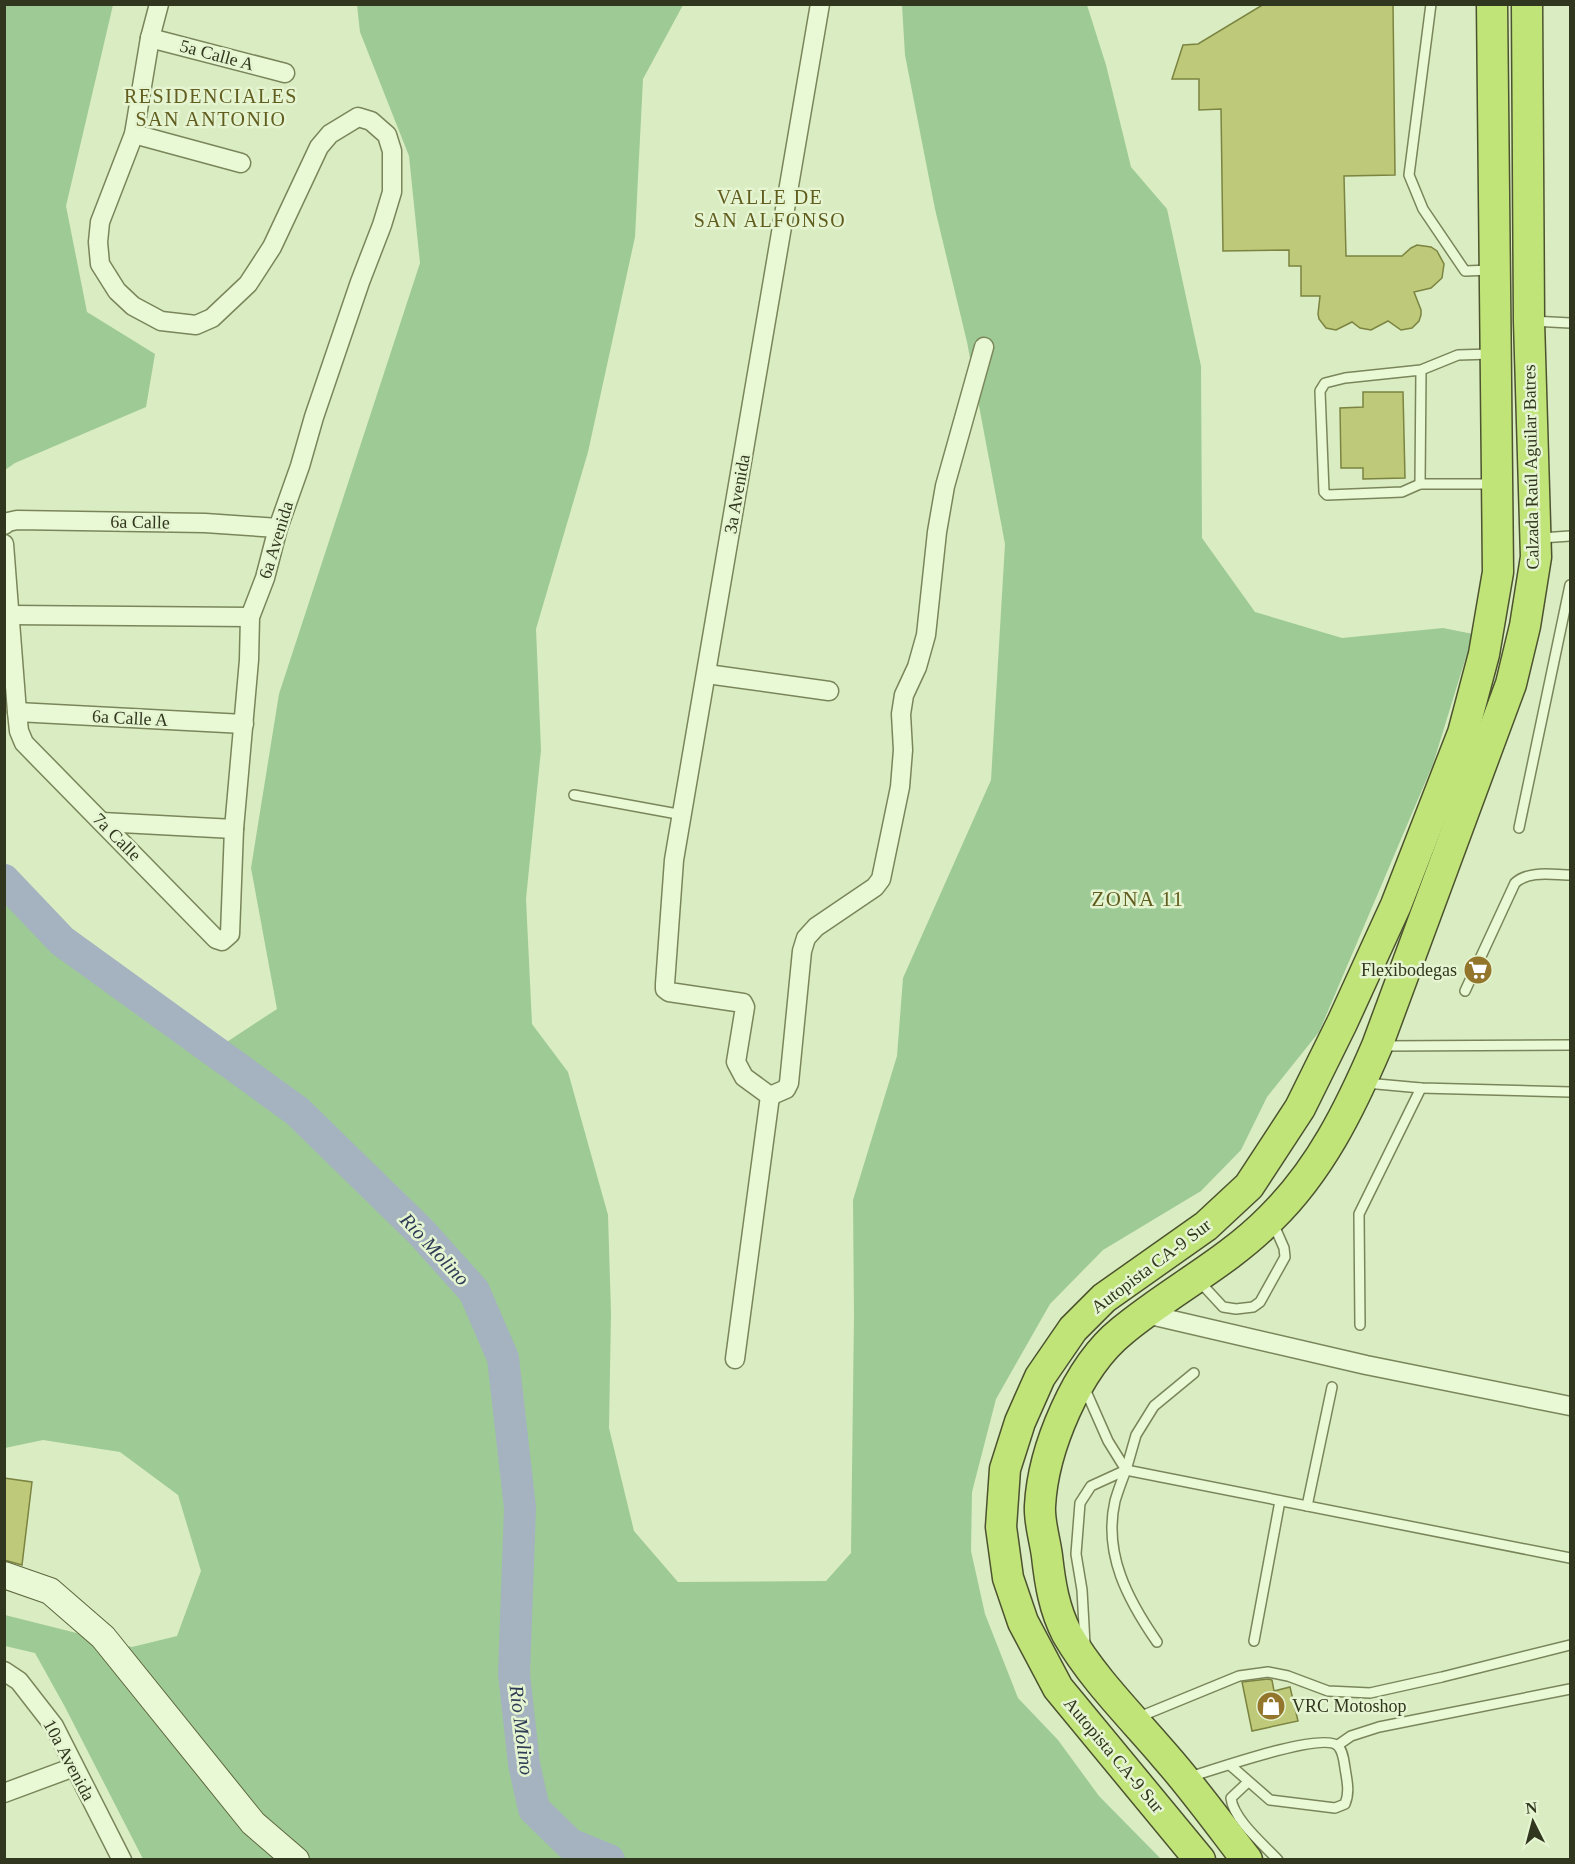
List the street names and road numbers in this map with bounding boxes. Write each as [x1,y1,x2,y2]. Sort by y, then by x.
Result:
street label: 5a Calle A [178,36,256,74]
street label: Calzada Raúl Aguilar Batres [1519,364,1543,570]
street label: 3a Avenida [720,453,754,535]
street label: 6a Avenida [255,499,297,581]
street label: 6a Calle [110,511,170,533]
street label: 6a Calle A [92,706,168,730]
street label: 7a Calle [89,809,145,865]
street label: Autopista CA-9 Sur [1087,1215,1215,1317]
street label: Autopista CA-9 Sur [1060,1693,1168,1817]
street label: 10a Avenida [39,1716,99,1804]

